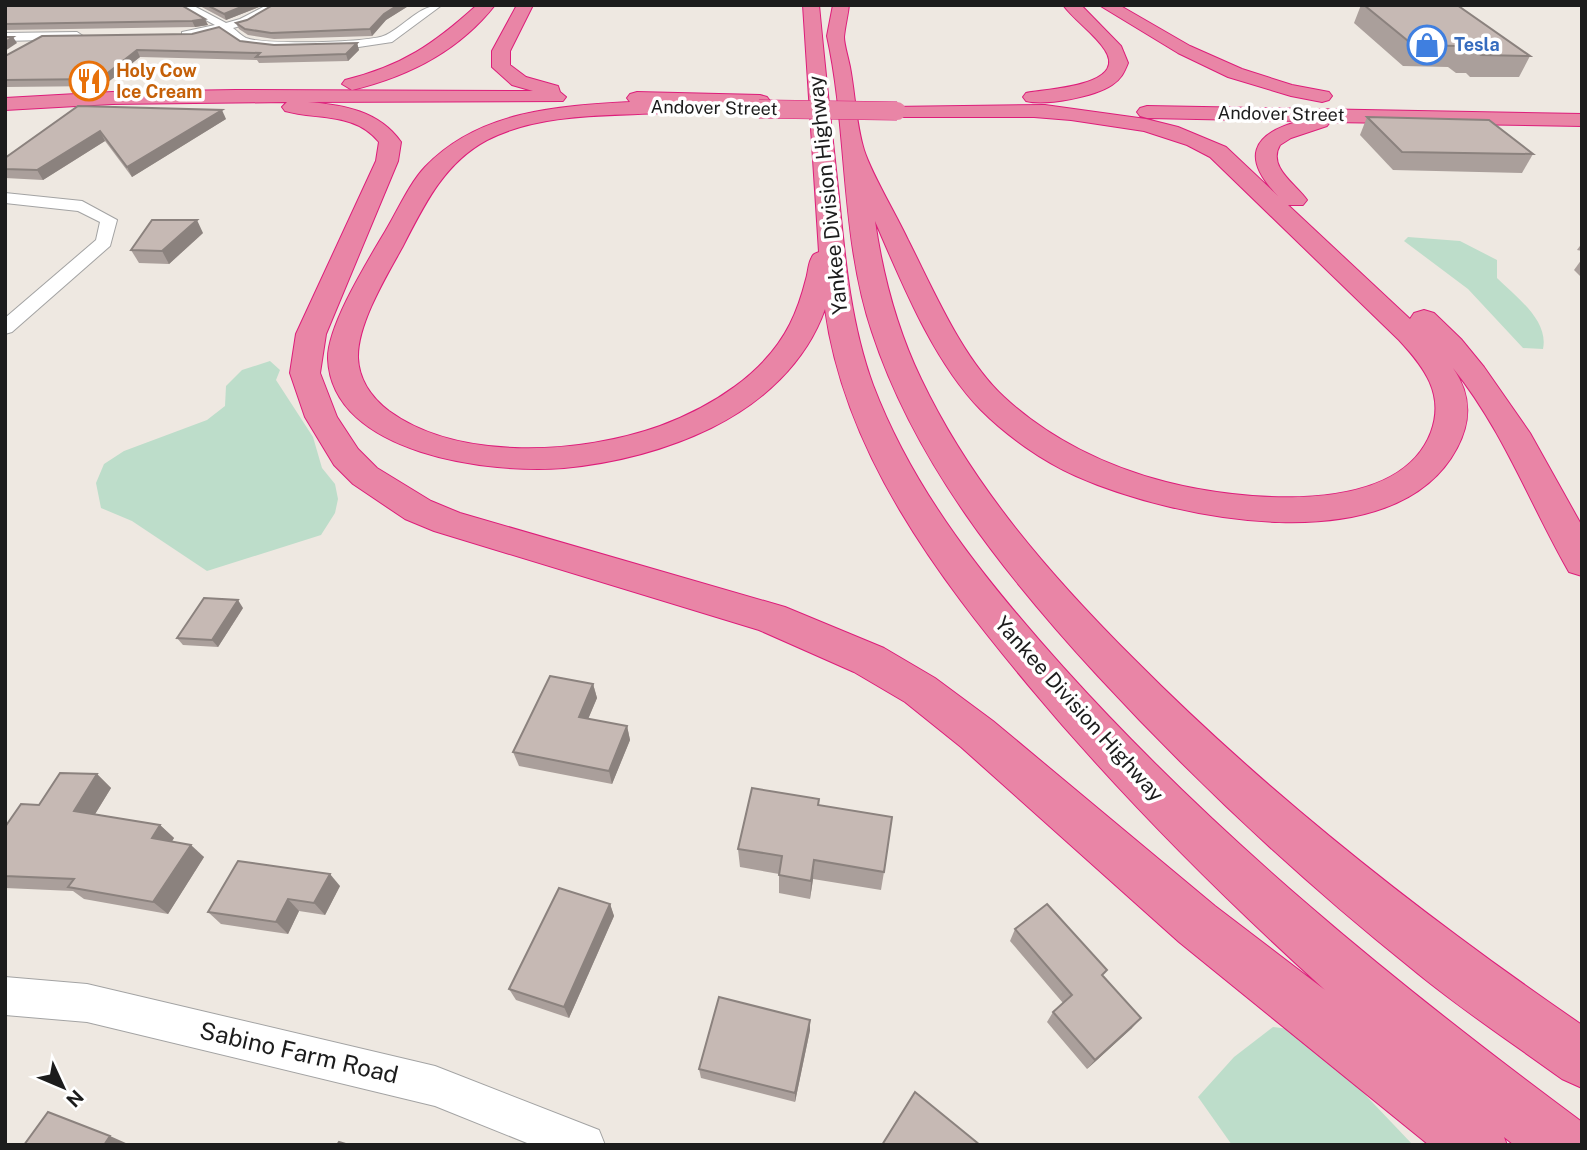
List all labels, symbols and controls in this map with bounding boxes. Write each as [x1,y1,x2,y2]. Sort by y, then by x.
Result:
shop icon: Tesla [1406,24,1448,66]
place label: Tesla [1454,34,1500,55]
restaurant icon: Holy Cow Ice Cream [68,60,110,102]
place label: Holy Cow Ice Cream [116,60,202,102]
street label: Yankee Division Highway [803,74,852,316]
street label: Andover Street [650,96,778,119]
street label: Andover Street [1217,102,1345,125]
street label: Yankee Division Highway [990,611,1169,806]
street label: Sabino Farm Road [197,1016,401,1088]
north arrow [28,1052,98,1122]
text: N [62,1086,88,1112]

